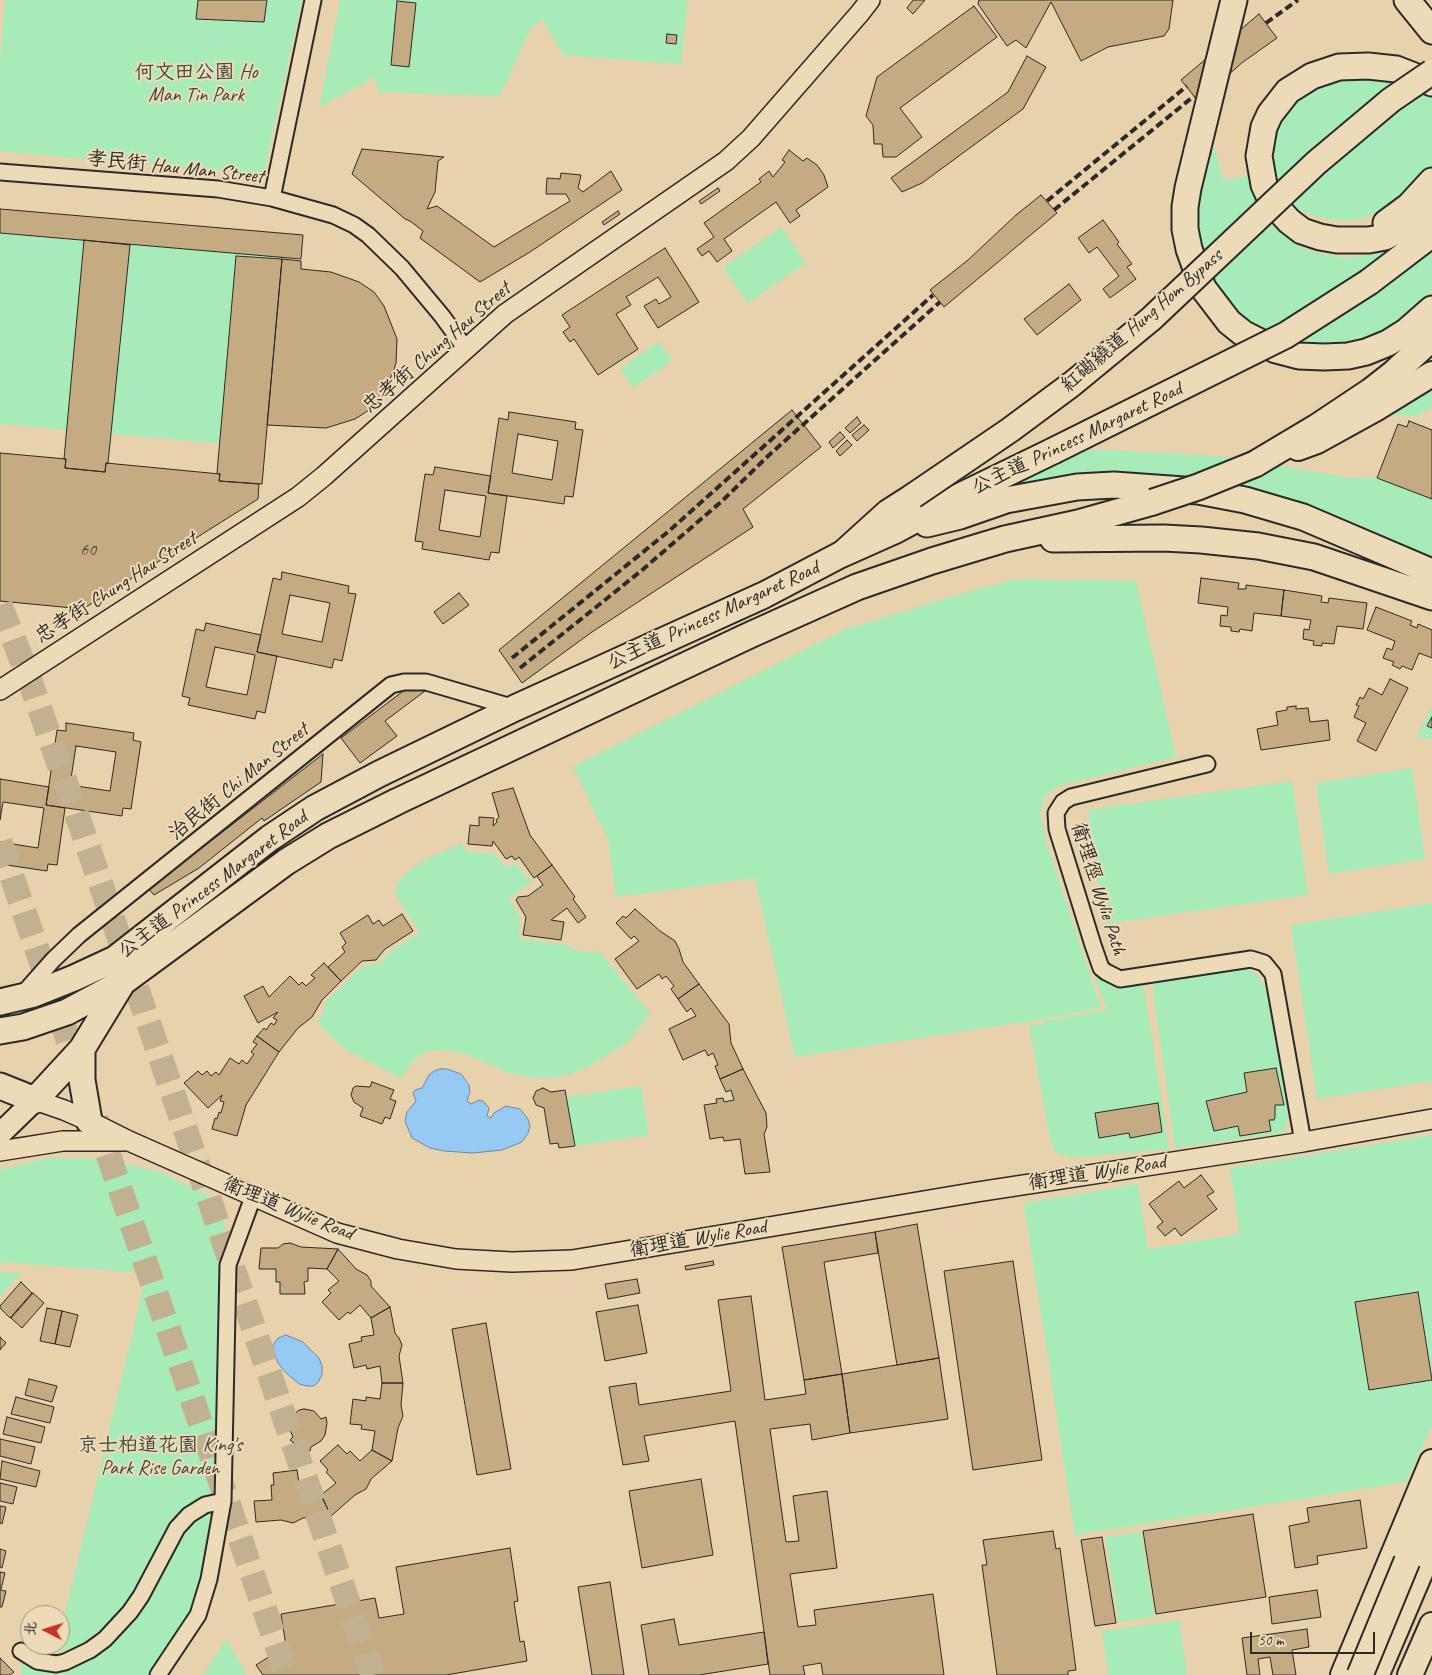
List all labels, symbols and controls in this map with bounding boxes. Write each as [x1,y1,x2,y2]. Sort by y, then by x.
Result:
park label: 何文田公園 Ho Man Tin Park [134,61,258,108]
street label: 孝民街 Hau Man Street [85,147,265,189]
street label: 紅磡繞道 Hung Hom Bypass [1056,244,1228,398]
street label: 忠孝街 Chung Hau Street [358,277,516,419]
street label: 公主道 Princess Margaret Road [968,378,1186,500]
street label: 忠孝街 Chung Hau Street [31,527,201,649]
house number: 60 [80,539,96,561]
street label: 公主道 Princess Margaret Road [603,556,823,676]
street label: 治民街 Chi Man Street [164,718,314,846]
street label: 公主道 Princess Margaret Road [114,806,312,964]
street label: 衛理徑 Wylie Path [1065,820,1131,958]
street label: 衛理道 Wylie Road [1027,1150,1167,1196]
street label: 衛理道 Wylie Road [219,1172,357,1246]
street label: 衛理道 Wylie Road [628,1215,768,1263]
park label: 京士柏道花園 King's Park Rise Garden [78,1434,242,1481]
north arrow [20,1605,70,1655]
text: 北 [21,1621,40,1636]
scale bar [1252,1622,1377,1654]
text: 50 m [1258,1631,1284,1650]

